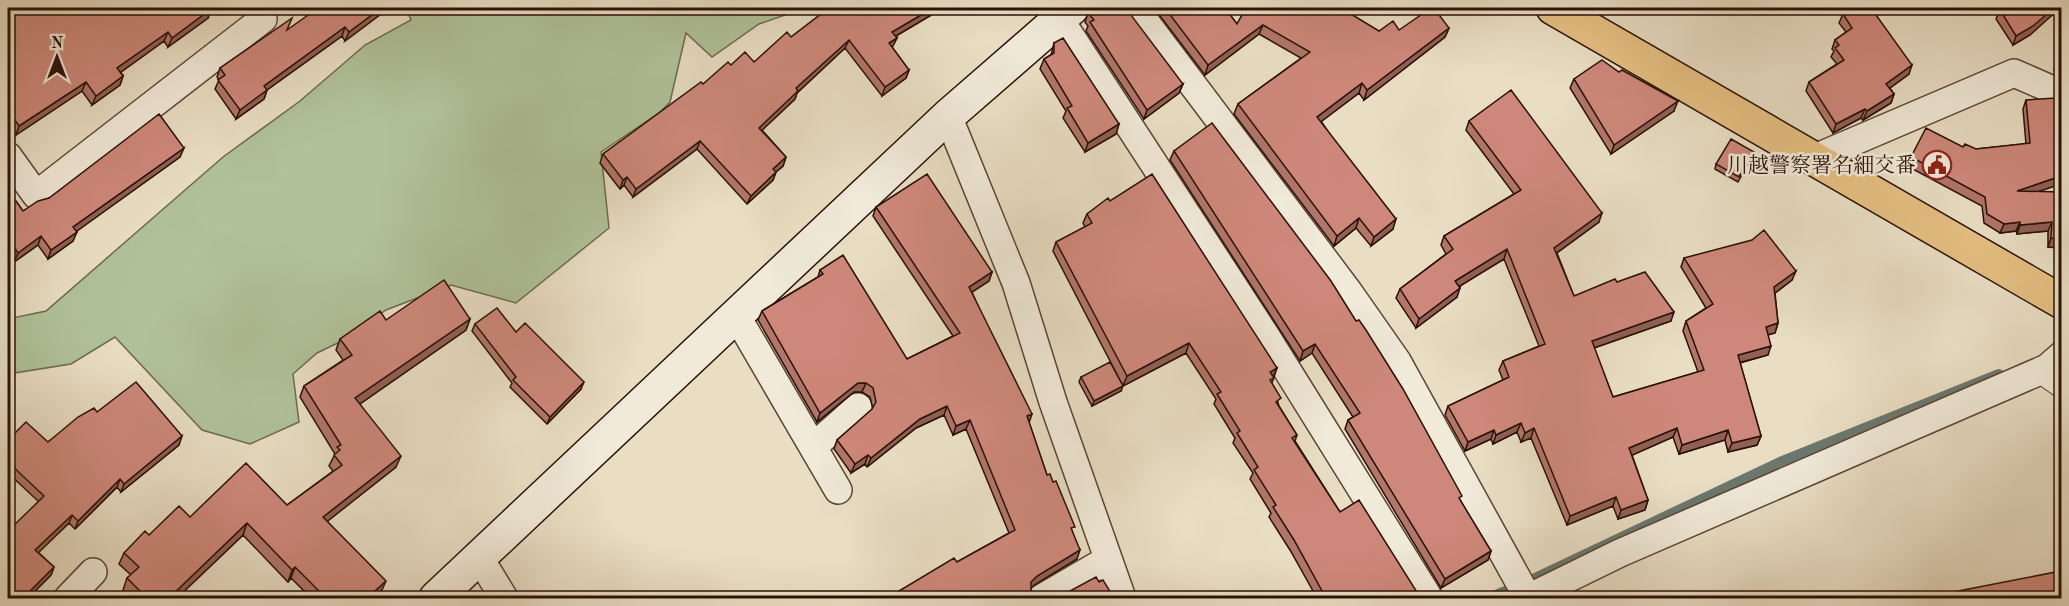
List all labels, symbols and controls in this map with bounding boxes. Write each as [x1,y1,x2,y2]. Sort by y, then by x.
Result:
north arrow [27,27,87,87]
text: N [51,36,64,52]
public building icon: 川越警察署名細交番 [1921,149,1953,181]
place label: 川越警察署名細交番 [1727,154,1916,177]

